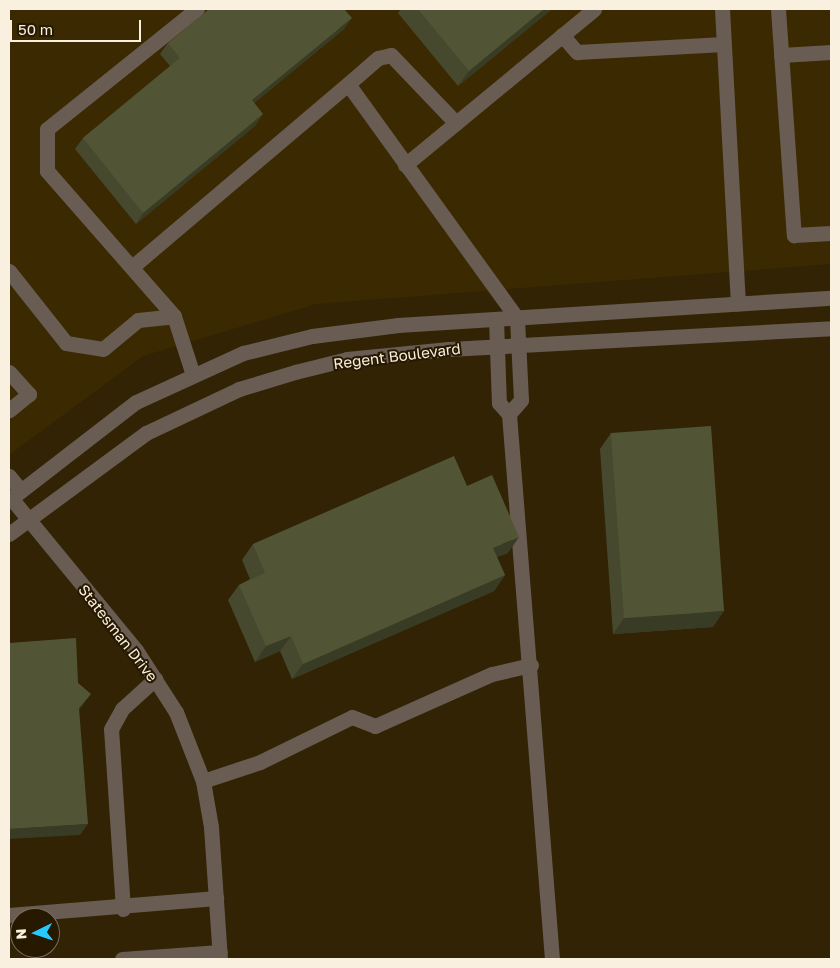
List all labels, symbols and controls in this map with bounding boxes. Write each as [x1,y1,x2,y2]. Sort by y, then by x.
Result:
scale bar [12,10,144,42]
text: 50 m [18,20,53,38]
street label: Regent Boulevard [332,339,462,373]
street label: Statesman Drive [75,581,161,685]
north arrow [10,908,60,958]
text: N [12,928,29,940]

